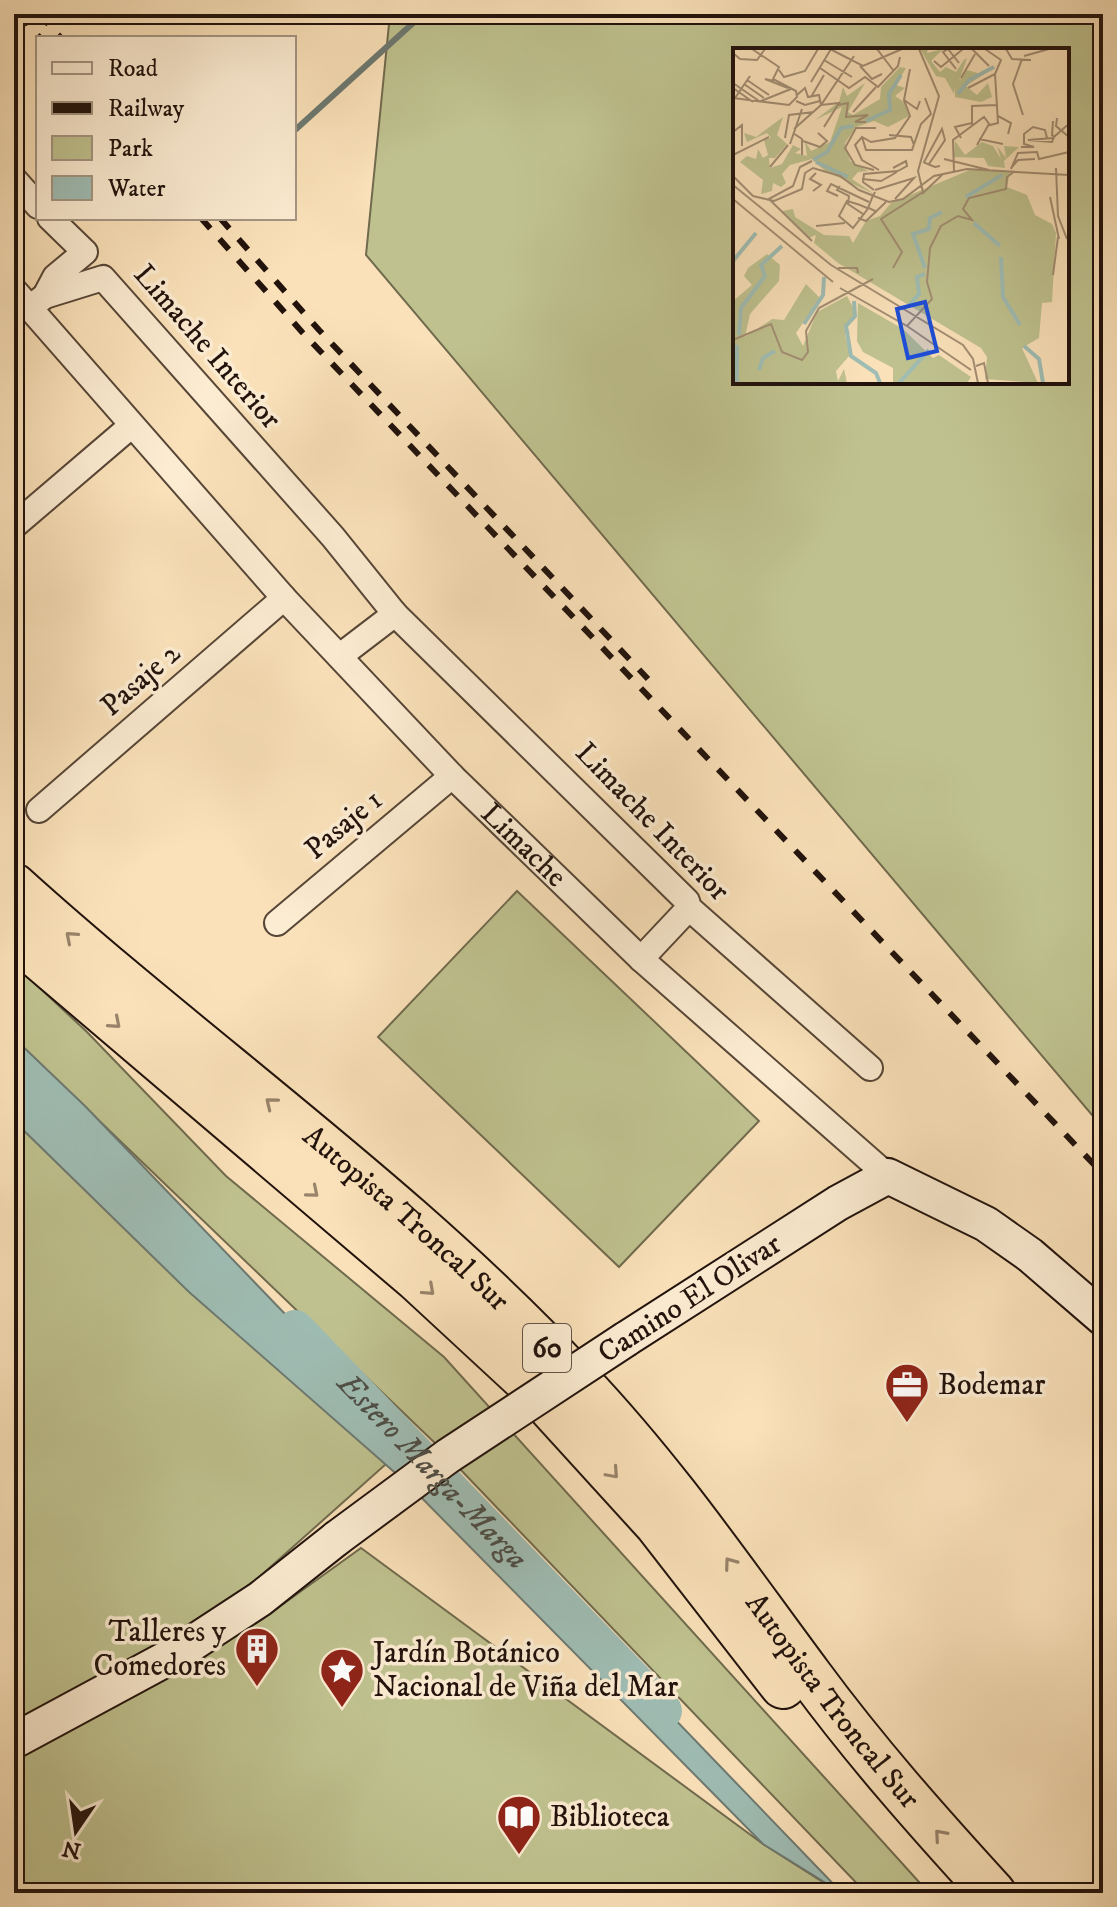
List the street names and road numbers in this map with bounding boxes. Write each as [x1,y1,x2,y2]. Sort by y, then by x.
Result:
street label: Limache Interior [125,257,289,437]
street label: Pasaje 2 [93,635,189,725]
street label: Limache Interior [567,735,737,909]
street label: Pasaje 1 [298,782,390,868]
street label: Limache [473,795,574,895]
street label: Autopista Troncal Sur [295,1118,517,1319]
street label: Camino El Olivar [591,1226,789,1372]
road number: 60 [523,1324,571,1372]
street label: Autopista Troncal Sur [737,1586,928,1816]

